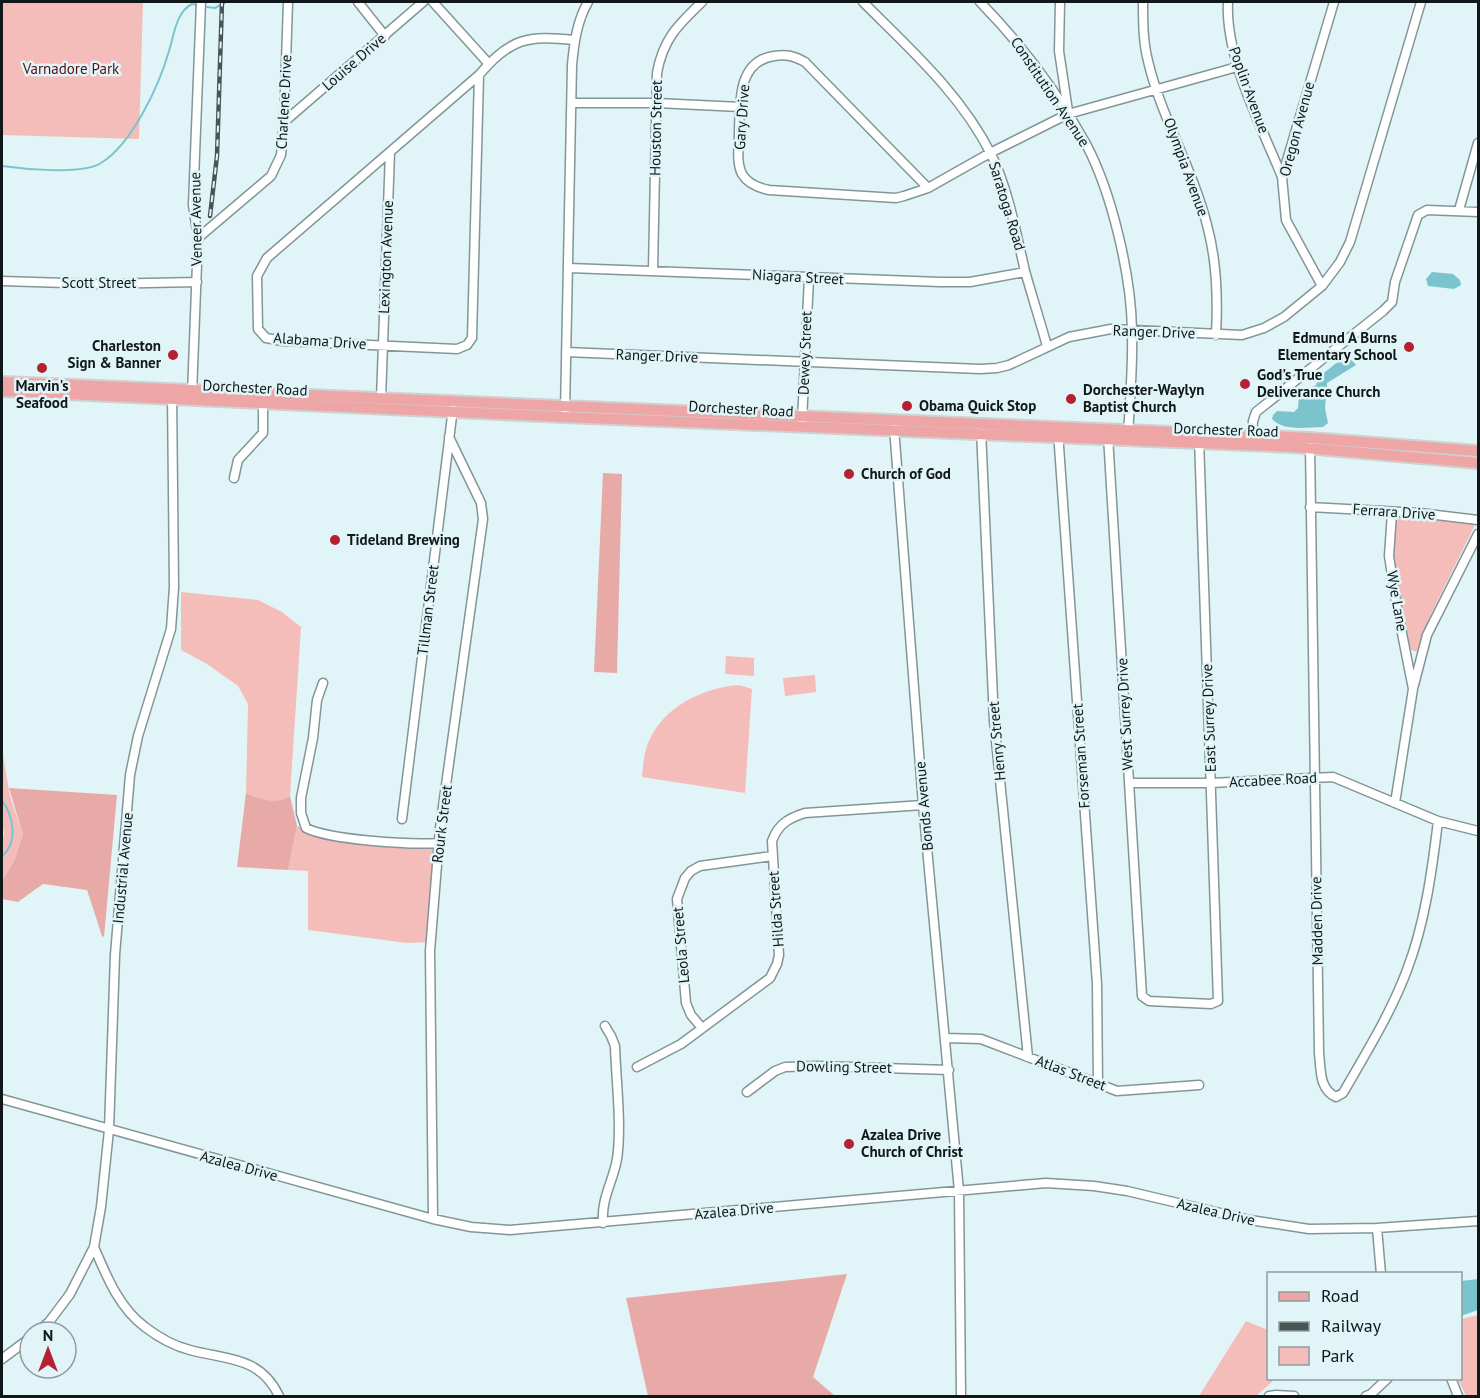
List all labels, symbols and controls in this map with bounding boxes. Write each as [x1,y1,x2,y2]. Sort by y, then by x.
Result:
street label: Louise Drive [318,29,390,95]
street label: Constitution Avenue [1007,33,1094,150]
street label: Poplin Avenue [1225,44,1274,136]
street label: Charlene Drive [272,54,295,150]
park label: Varnadore Park [22,59,120,78]
street label: Oregon Avenue [1275,79,1318,178]
street label: Houston Street [645,80,666,176]
street label: Gary Drive [730,83,753,150]
street label: Olympia Avenue [1160,115,1213,219]
street label: Saratoga Road [985,159,1030,253]
street label: Veneer Avenue [185,172,206,267]
street label: Lexington Avenue [374,200,397,314]
street label: Niagara Street [752,265,844,288]
street label: Scott Street [62,273,136,292]
street label: Dewey Street [794,311,815,395]
street label: Ranger Drive [1112,321,1196,342]
street label: Alabama Drive [273,328,367,353]
place label: Edmund A Burns Elementary School [1278,328,1398,364]
place label: Charleston Sign & Banner [67,336,162,372]
marker: Edmund A Burns Elementary School [1402,340,1416,354]
street label: Ranger Drive [615,345,699,366]
marker: Charleston Sign & Banner [166,348,180,362]
marker: Marvin's Seafood [35,361,49,375]
place label: God's True Deliverance Church [1257,365,1380,401]
street label: Dorchester Road [202,375,308,400]
place label: Marvin's Seafood [15,376,69,412]
marker: God's True Deliverance Church [1238,377,1252,391]
place label: Dorchester-Waylyn Baptist Church [1083,380,1204,416]
marker: Dorchester-Waylyn Baptist Church [1064,392,1078,406]
street label: Dorchester Road [688,396,794,421]
place label: Obama Quick Stop [919,396,1036,415]
marker: Obama Quick Stop [900,399,914,413]
street label: Dorchester Road [1173,418,1279,441]
place label: Church of God [861,464,951,483]
marker: Church of God [842,467,856,481]
street label: Ferrara Drive [1352,499,1436,524]
place label: Tideland Brewing [347,530,460,549]
marker: Tideland Brewing [328,533,342,547]
street label: Tillman Street [413,563,442,656]
street label: Wye Lane [1383,569,1412,633]
street label: West Surrey Drive [1112,657,1137,771]
street label: East Surrey Drive [1197,663,1220,773]
street label: Henry Street [984,700,1009,782]
street label: Forseman Street [1067,703,1094,809]
street label: Bonds Avenue [910,761,937,852]
street label: Accabee Road [1228,768,1317,791]
street label: Rourk Street [427,784,456,864]
street label: Industrial Avenue [108,812,137,924]
street label: Hilda Street [763,870,788,948]
street label: Madden Drive [1306,876,1327,966]
street label: Leola Street [668,906,693,984]
street label: Atlas Street [1033,1050,1109,1095]
street label: Dowling Street [796,1056,892,1077]
place label: Azalea Drive Church of Christ [861,1125,964,1161]
marker: Azalea Drive Church of Christ [842,1137,856,1151]
street label: Azalea Drive [198,1146,280,1185]
street label: Azalea Drive [1175,1193,1257,1230]
street label: Azalea Drive [693,1198,774,1223]
legend [1267,1272,1462,1380]
text: Road [1321,1284,1359,1307]
text: Railway [1321,1314,1382,1337]
north arrow [18,1320,78,1380]
text: N [43,1325,53,1345]
text: Park [1321,1344,1354,1367]

